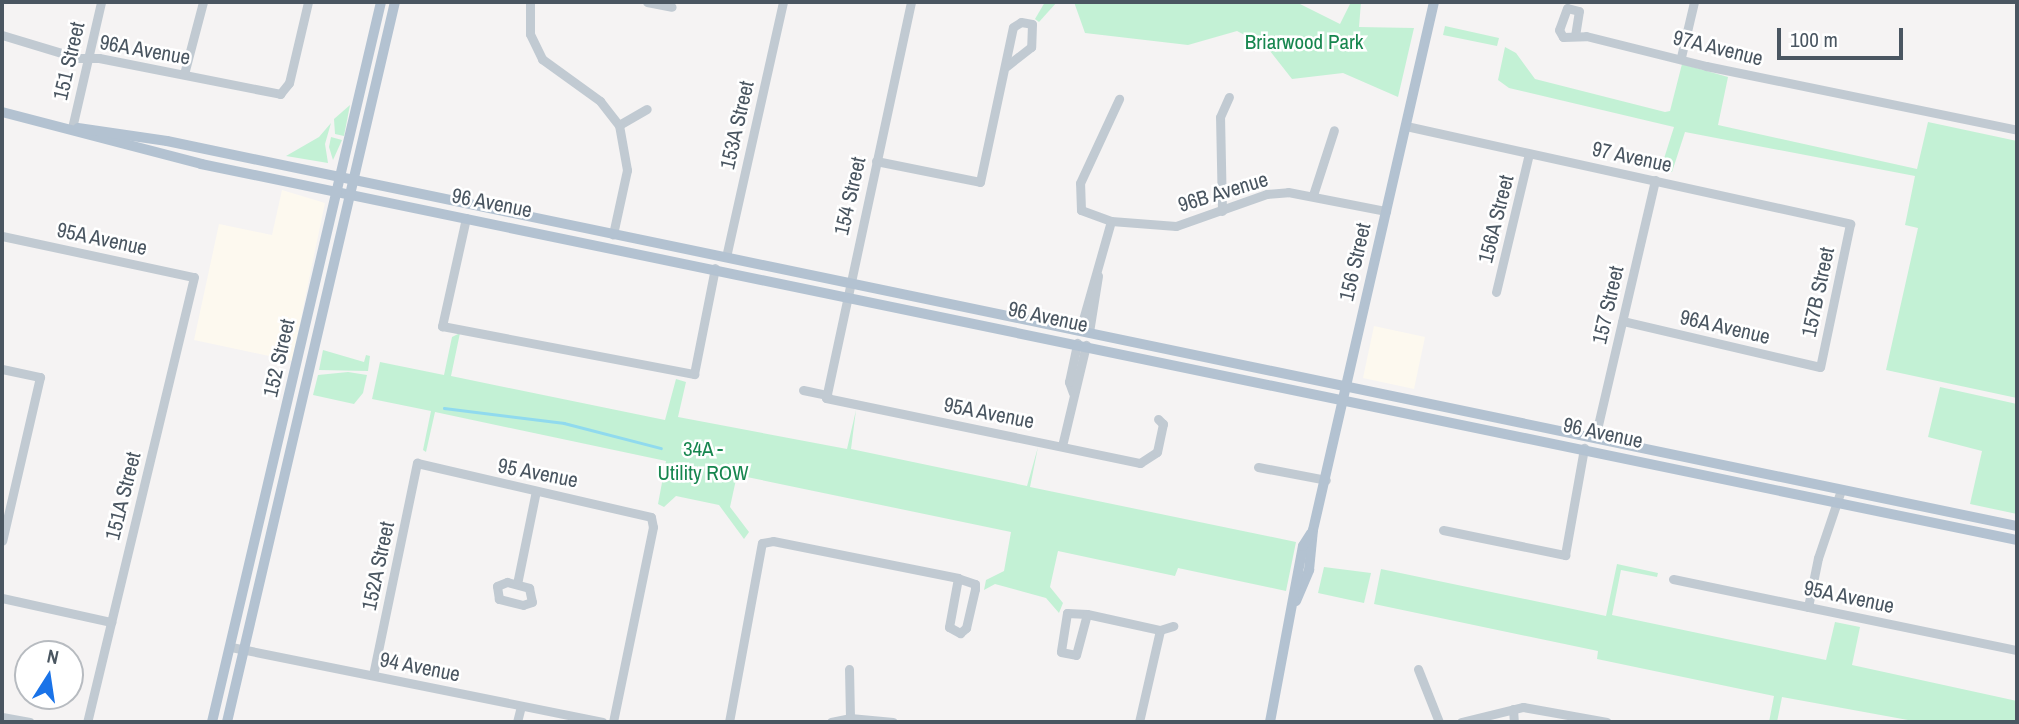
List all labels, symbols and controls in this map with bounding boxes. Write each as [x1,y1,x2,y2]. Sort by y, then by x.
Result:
scale bar [1781,14,1907,58]
street label: 151 Street [48,19,90,103]
street label: 97A Avenue [1670,24,1766,72]
text: 100 m [1790,25,1838,54]
street label: 96A Avenue [97,29,193,71]
park label: Briarwood Park [1245,29,1363,55]
street label: 153A Street [714,78,760,172]
street label: 97 Avenue [1589,136,1675,178]
street label: 154 Street [829,154,871,238]
street label: 96B Avenue [1175,166,1271,218]
street label: 156A Street [1473,172,1519,266]
street label: 96 Avenue [449,183,535,223]
street label: 95A Avenue [54,217,150,261]
street label: 156 Street [1334,220,1376,304]
street label: 157B Street [1796,245,1840,339]
street label: 157 Street [1587,263,1629,347]
street label: 96 Avenue [1005,296,1091,338]
street label: 96A Avenue [1677,304,1773,350]
street label: 152 Street [258,316,300,400]
street label: 95A Avenue [941,392,1037,434]
street label: 96 Avenue [1560,412,1646,454]
park label: 34A - Utility ROW [658,436,748,486]
street label: 151A Street [100,449,146,543]
street label: 95 Avenue [495,453,581,493]
street label: 152A Street [356,519,400,613]
street label: 95A Avenue [1801,575,1897,619]
north arrow [14,640,84,710]
text: N [45,643,61,670]
street label: 94 Avenue [377,647,463,687]

